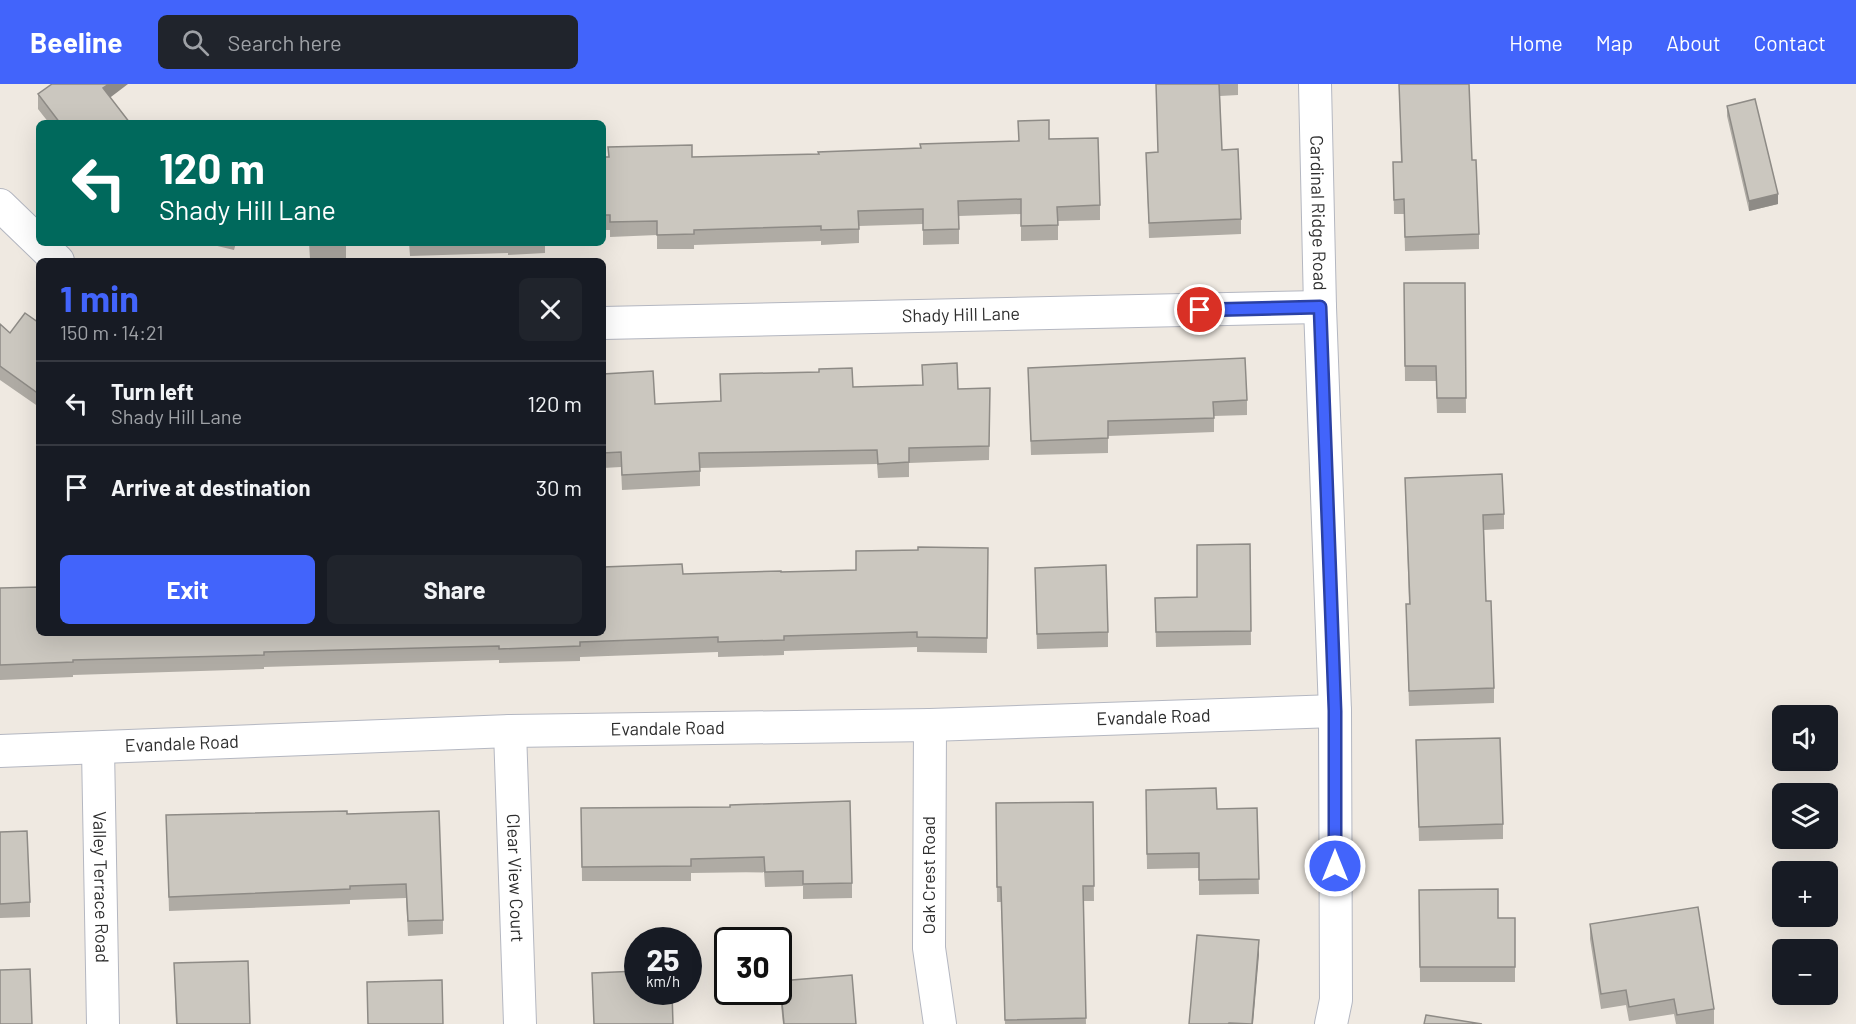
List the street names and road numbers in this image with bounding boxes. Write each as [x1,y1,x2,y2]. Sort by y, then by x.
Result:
street label: Cardinal Ridge Road [1306,135,1332,291]
street label: Shady Hill Lane [902,302,1020,326]
street label: Evandale Road [1096,703,1211,729]
street label: Evandale Road [610,716,725,740]
street label: Evandale Road [124,730,239,756]
street label: Valley Terrace Road [89,811,114,963]
street label: Clear View Court [503,813,529,943]
street label: Oak Crest Road [917,816,939,934]

